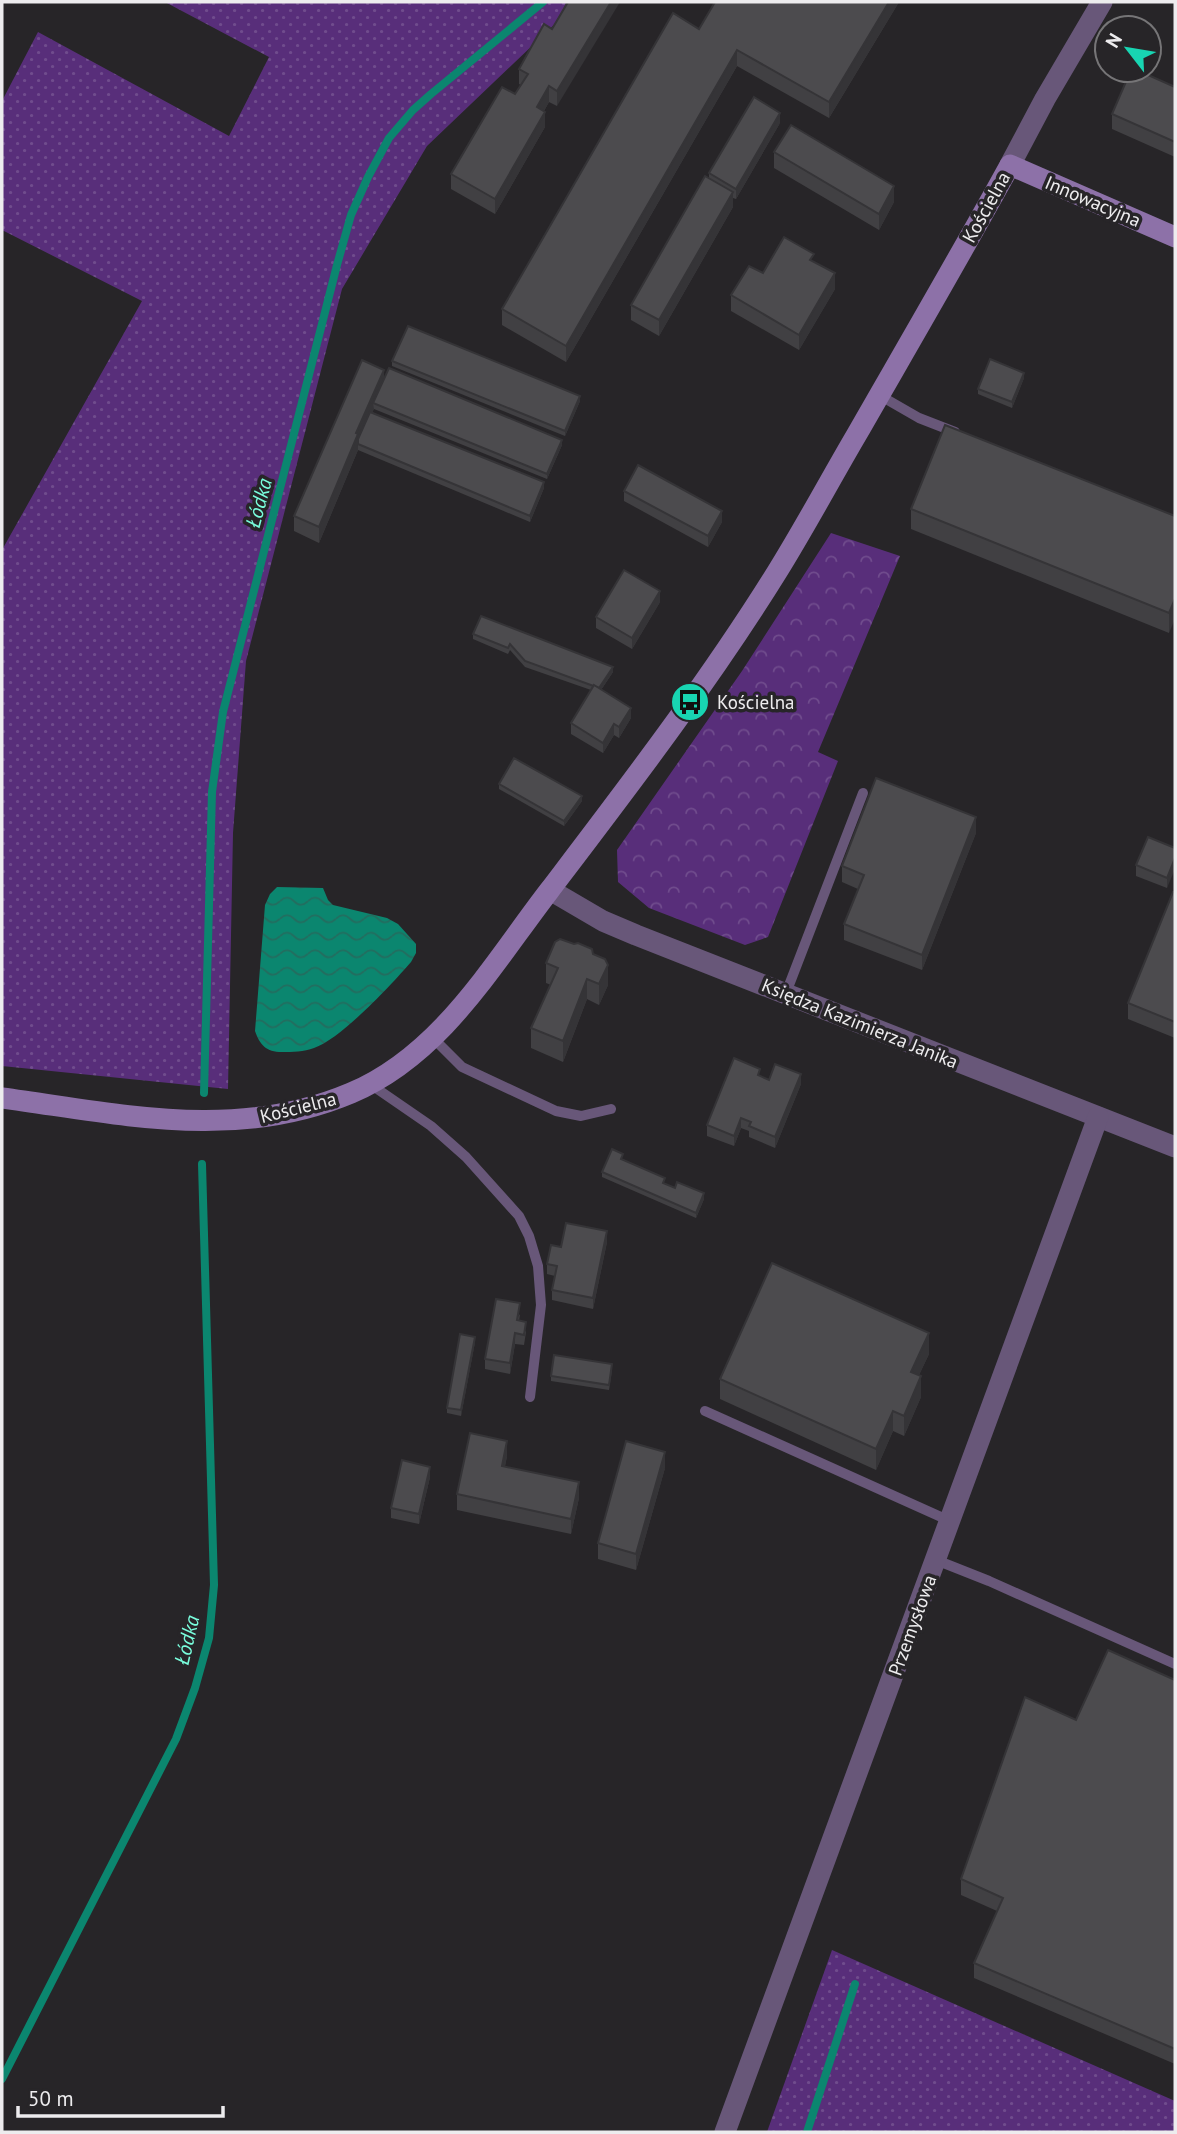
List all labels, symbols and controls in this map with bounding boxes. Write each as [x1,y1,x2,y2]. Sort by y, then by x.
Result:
north arrow [1093,14,1163,84]
text: N [1100,29,1127,52]
street label: Kościelna [957,167,1015,247]
street label: Innowacyjna [1041,170,1145,232]
water label: Łódka [239,475,278,530]
bus stop icon: Kościelna [669,681,711,723]
place label: Kościelna [717,690,795,714]
street label: Księdza Kazimierza Janika [758,973,962,1073]
street label: Kościelna [257,1086,339,1128]
street label: Przemysłowa [883,1571,941,1679]
water label: Łódka [168,1612,205,1667]
scale bar [18,2074,222,2118]
text: 50 m [28,2085,74,2112]

